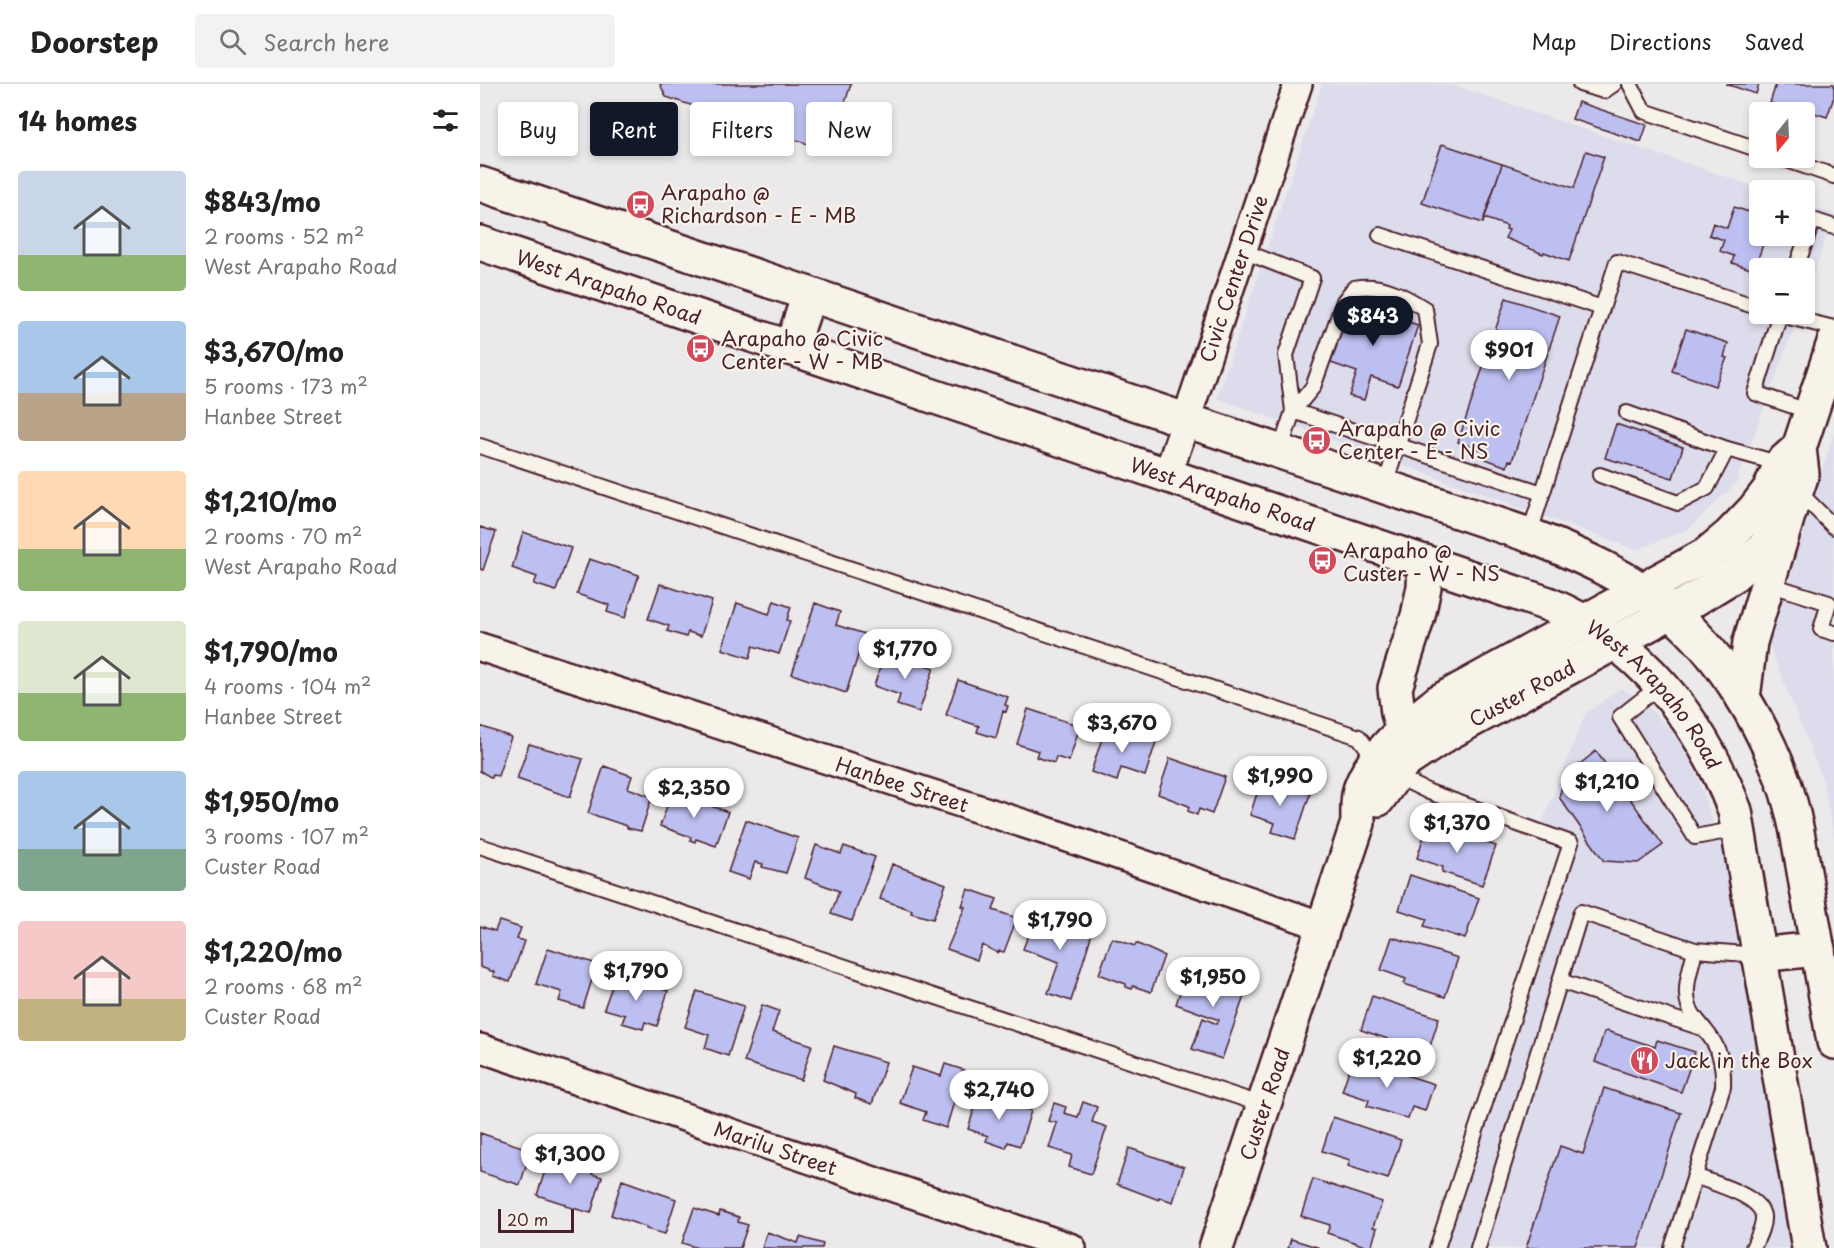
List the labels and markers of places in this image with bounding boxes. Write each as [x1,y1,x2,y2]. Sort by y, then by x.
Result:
place label: Arapaho @ Richardson - E - MB [661,177,856,230]
bus stop icon: Arapaho @ Richardson - E - MB [624,188,656,220]
pin: $843 [1337,296,1409,347]
place label: Arapaho @ Civic Center - W - MB [721,323,883,376]
pin: $901 [1473,330,1545,381]
bus stop icon: Arapaho @ Civic Center - W - MB [684,333,716,365]
place label: Arapaho @ Civic Center - E - NS [1338,413,1500,466]
bus stop icon: Arapaho @ Civic Center - E - NS [1301,424,1333,456]
place label: Arapaho @ Custer - W - NS [1343,535,1500,588]
bus stop icon: Arapaho @ Custer - W - NS [1306,545,1338,577]
pin: $1,770 [856,629,954,680]
pin: $3,670 [1073,703,1171,754]
pin: $1,990 [1231,756,1329,807]
pin: $1,210 [1558,762,1656,813]
pin: $2,350 [645,768,743,819]
pin: $1,370 [1408,803,1506,854]
pin: $1,790 [1011,900,1109,951]
pin: $1,790 [587,951,685,1002]
pin: $1,950 [1164,957,1262,1008]
pin: $1,220 [1338,1038,1436,1089]
restaurant icon: Jack in the Box [1628,1044,1660,1076]
place label: Jack in the Box [1665,1045,1813,1075]
pin: $2,740 [950,1070,1048,1121]
pin: $1,300 [521,1134,619,1185]

